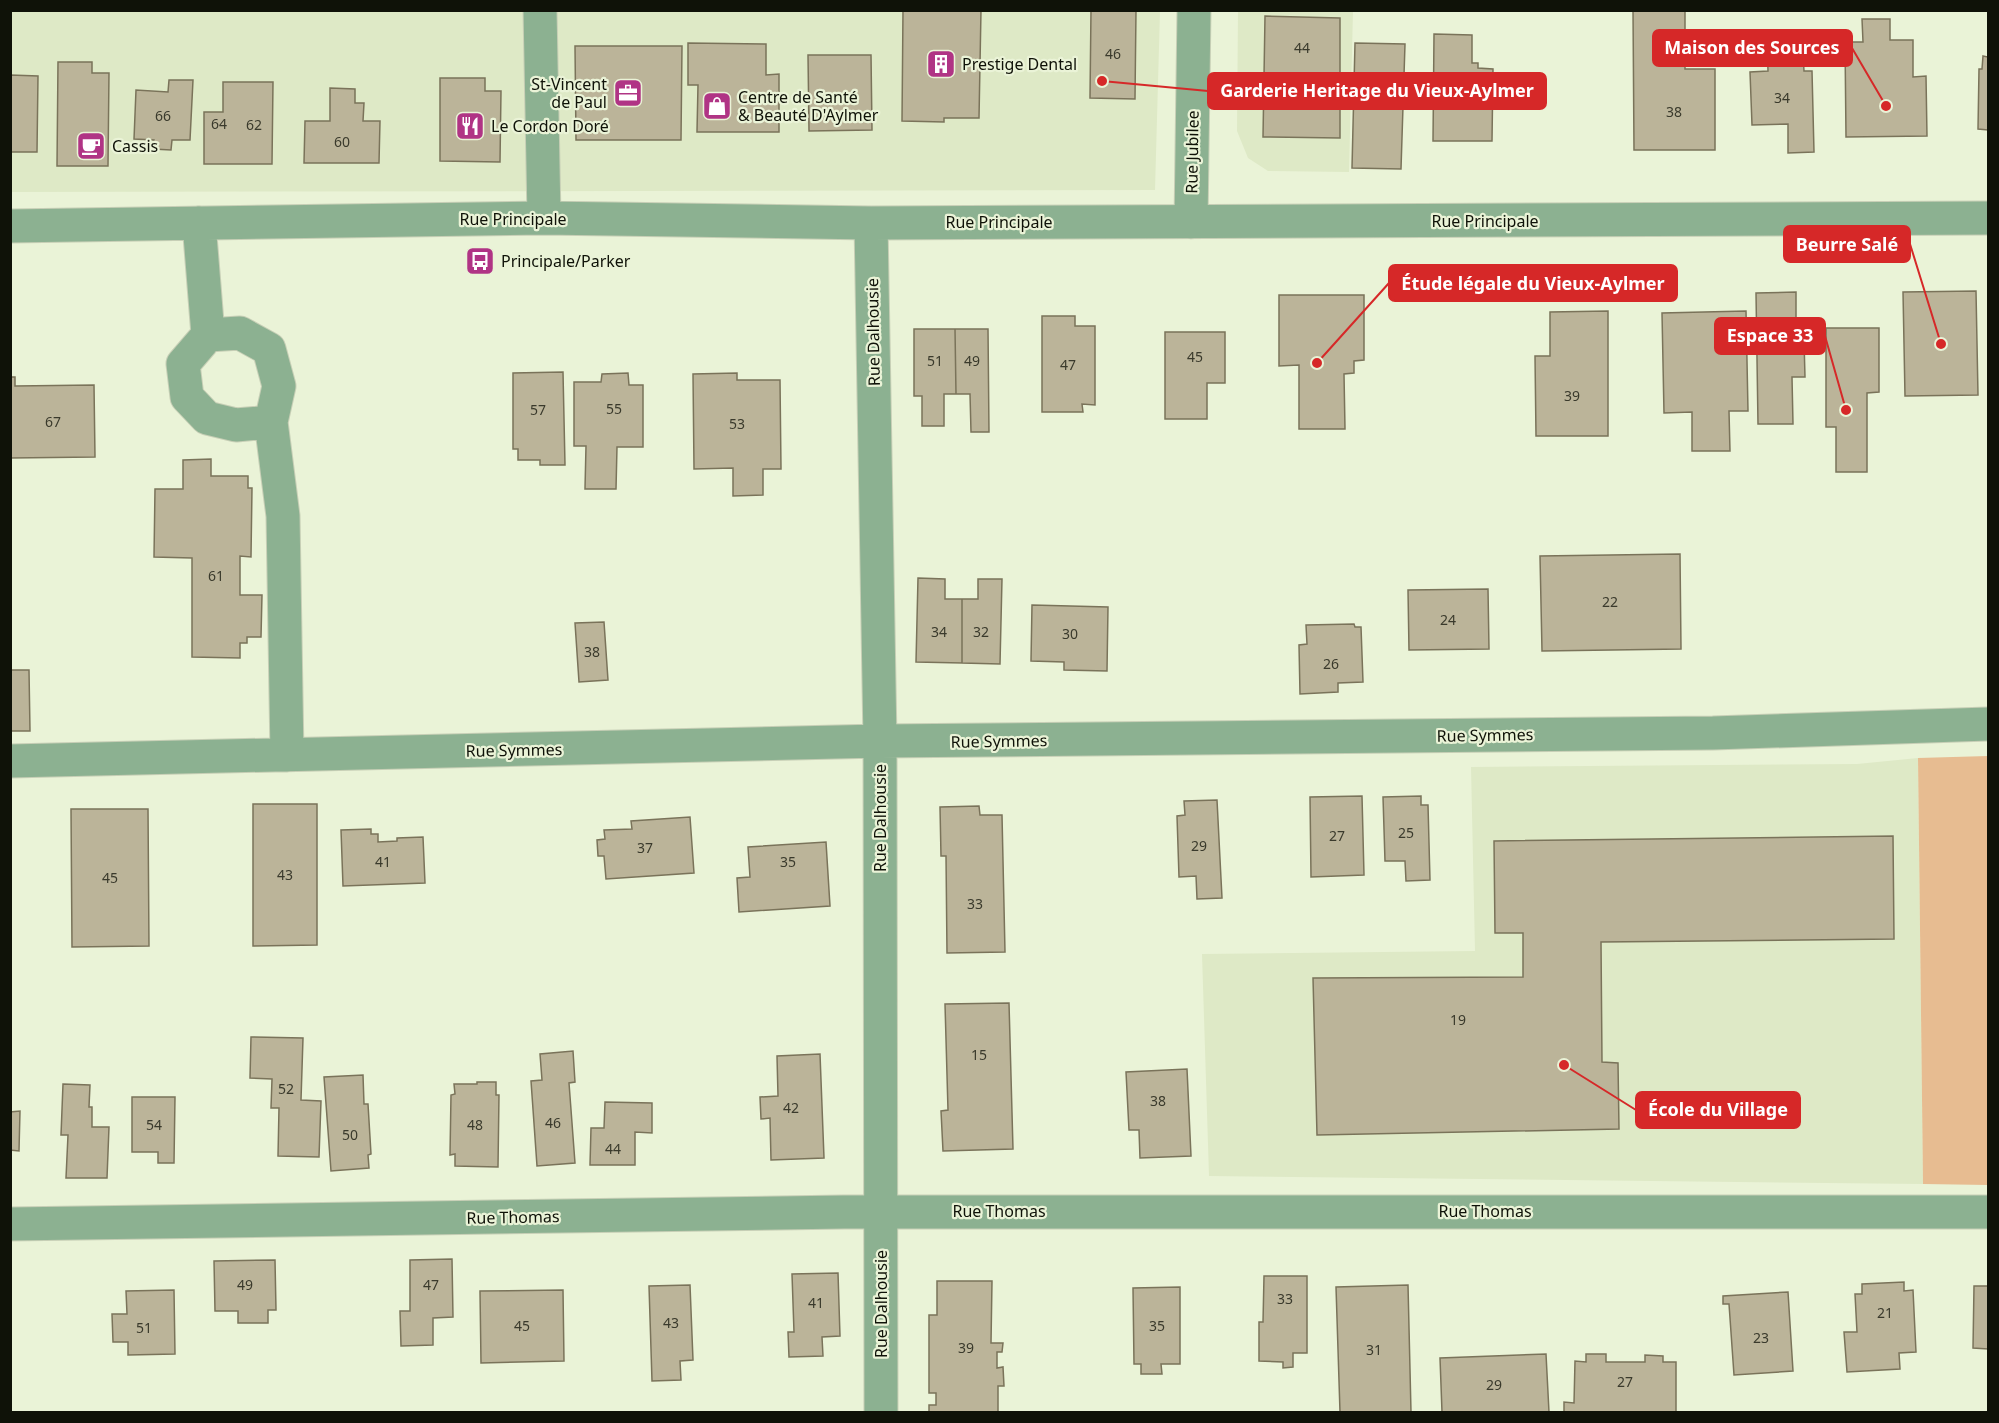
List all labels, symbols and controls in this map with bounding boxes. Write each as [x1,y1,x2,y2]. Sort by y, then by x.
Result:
callout: Maison des Sources [1653,30,1852,66]
text: Maison des Sources [1664,35,1840,59]
house number: 44 [1294,38,1310,57]
house number: 46 [1105,44,1121,63]
building icon: Prestige Dental [925,48,957,80]
place label: Prestige Dental [962,53,1077,75]
place label: St-Vincent de Paul [531,73,607,113]
callout: Garderie Heritage du Vieux-Aylmer [1208,73,1546,109]
office icon: St-Vincent de Paul [612,77,644,109]
text: Garderie Heritage du Vieux-Aylmer [1220,78,1534,102]
place label: Centre de Santé & Beauté D'Aylmer [738,86,879,126]
house number: 34 [1774,88,1790,107]
shop icon: Centre de Santé & Beauté D'Aylmer [701,90,733,122]
house number: 38 [1666,102,1682,121]
house number: 66 [155,106,171,125]
restaurant icon: Le Cordon Doré [454,110,486,142]
street label: Rue Jubilee [1180,110,1204,194]
house number: 64 [211,114,227,133]
house number: 62 [246,115,262,134]
place label: Le Cordon Doré [491,115,609,137]
cafe icon: Cassis [75,130,107,162]
house number: 60 [334,132,350,151]
place label: Cassis [112,135,158,157]
street label: Rue Principale [459,208,567,230]
street label: Rue Principale [1431,210,1539,232]
street label: Rue Principale [945,211,1053,233]
callout: Beurre Salé [1784,226,1910,262]
text: Beurre Salé [1796,232,1898,256]
bus stop icon: Principale/Parker [464,245,496,277]
place label: Principale/Parker [501,250,631,272]
callout: Étude légale du Vieux-Aylmer [1389,265,1677,301]
text: Étude légale du Vieux-Aylmer [1401,271,1665,295]
street label: Rue Dalhousie [861,278,885,386]
callout: Espace 33 [1715,318,1825,354]
text: Espace 33 [1727,323,1813,347]
house number: 45 [1187,347,1203,366]
house number: 51 [927,351,943,370]
house number: 49 [964,351,980,370]
house number: 47 [1060,355,1076,374]
house number: 39 [1564,386,1580,405]
house number: 55 [606,399,622,418]
house number: 57 [530,400,546,419]
house number: 67 [45,412,61,431]
house number: 53 [729,414,745,433]
house number: 61 [208,566,224,585]
house number: 22 [1602,592,1618,611]
house number: 24 [1440,610,1456,629]
house number: 34 [931,622,947,641]
house number: 32 [973,622,989,641]
house number: 30 [1062,624,1078,643]
house number: 38 [584,642,600,661]
house number: 26 [1323,654,1339,673]
street label: Rue Symmes [1437,723,1533,747]
street label: Rue Symmes [951,729,1047,753]
street label: Rue Symmes [466,738,562,762]
street label: Rue Dalhousie [869,764,891,872]
house number: 25 [1398,823,1414,842]
house number: 27 [1329,826,1345,845]
house number: 29 [1191,836,1207,855]
house number: 37 [637,838,653,857]
house number: 41 [375,852,391,871]
house number: 35 [780,852,796,871]
house number: 43 [277,865,293,884]
house number: 45 [102,868,118,887]
house number: 33 [967,894,983,913]
house number: 19 [1450,1010,1466,1029]
house number: 15 [971,1045,987,1064]
house number: 52 [278,1079,294,1098]
house number: 38 [1150,1091,1166,1110]
callout: École du Village [1636,1092,1800,1128]
text: École du Village [1648,1097,1788,1121]
house number: 42 [783,1098,799,1117]
house number: 46 [545,1113,561,1132]
house number: 54 [146,1115,162,1134]
house number: 48 [467,1115,483,1134]
house number: 50 [342,1125,358,1144]
house number: 44 [605,1139,621,1158]
street label: Rue Thomas [952,1200,1046,1222]
street label: Rue Thomas [1438,1200,1532,1222]
street label: Rue Thomas [466,1205,560,1229]
street label: Rue Dalhousie [870,1250,892,1358]
house number: 49 [237,1275,253,1294]
house number: 47 [423,1275,439,1294]
house number: 33 [1277,1289,1293,1308]
house number: 41 [808,1293,824,1312]
house number: 21 [1877,1303,1893,1322]
house number: 43 [663,1313,679,1332]
house number: 45 [514,1316,530,1335]
house number: 35 [1149,1316,1165,1335]
house number: 51 [136,1318,152,1337]
house number: 23 [1753,1328,1769,1347]
house number: 39 [958,1338,974,1357]
house number: 31 [1366,1340,1382,1359]
house number: 27 [1617,1372,1633,1391]
house number: 29 [1486,1375,1502,1394]

